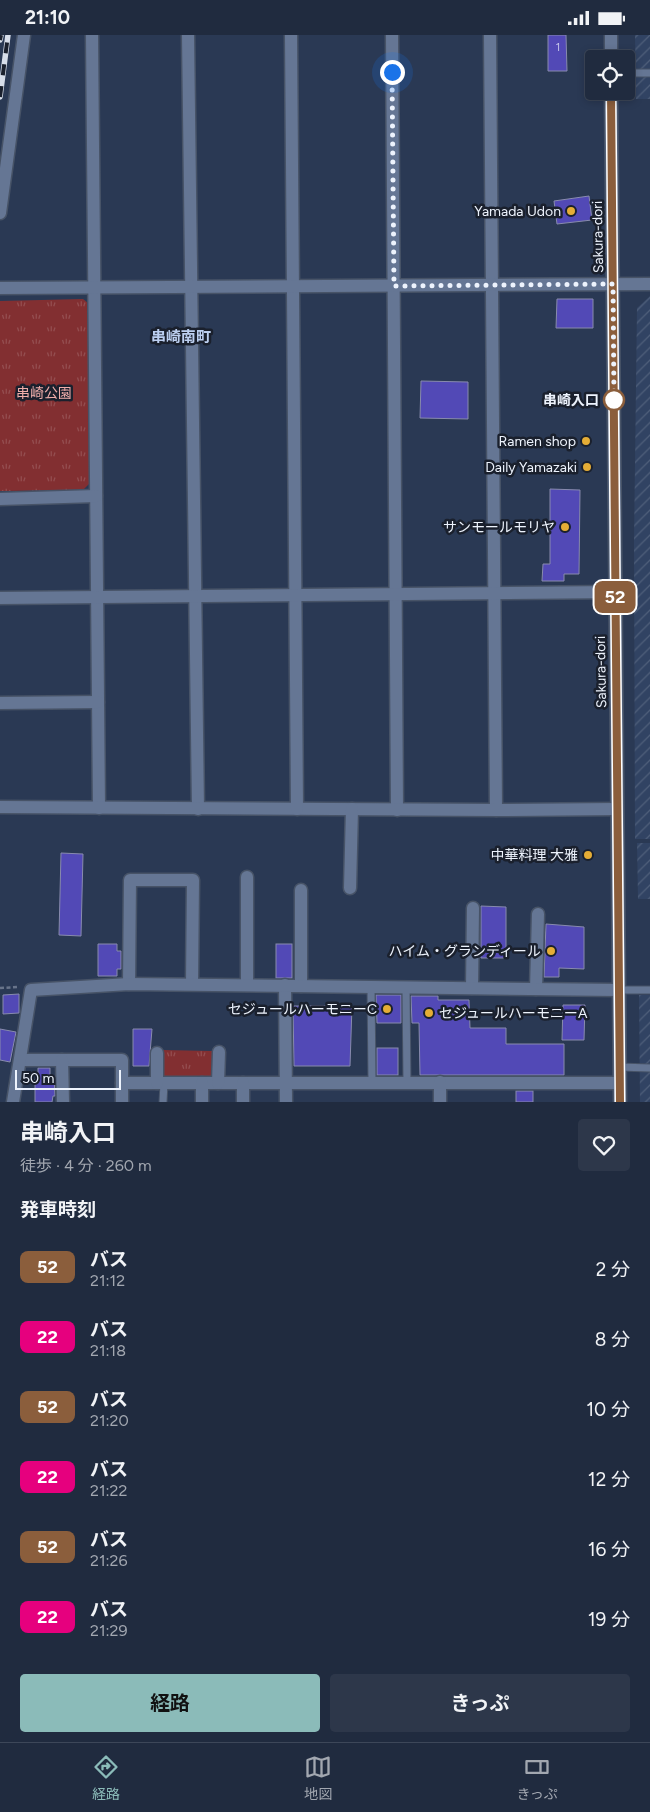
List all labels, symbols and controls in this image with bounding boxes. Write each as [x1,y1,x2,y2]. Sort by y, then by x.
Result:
text: 21:10 [25,6,70,29]
house number: 1 [556,41,560,54]
map controls [585,50,635,100]
button: locate [585,50,635,100]
your location [380,60,405,85]
street label: Sakura-dori [589,201,607,273]
place label: Yamada Udon [474,203,561,220]
marker: Yamada Udon [565,205,577,217]
district label: 串崎南町 [151,328,211,346]
park label: 串崎公園 [16,385,72,402]
marker: 串崎入口 [603,389,625,411]
place label: 串崎入口 [543,392,599,409]
place label: Ramen shop [499,433,576,450]
marker: Ramen shop [580,435,592,447]
place label: Daily Yamazaki [485,459,577,476]
marker: Daily Yamazaki [581,461,593,473]
place label: サンモールモリヤ [443,519,555,536]
marker: サンモールモリヤ [559,521,571,533]
line badge: 52 [592,581,638,613]
text: 52 [605,586,625,608]
street label: Sakura-dori [592,636,610,708]
place label: 中華料理 大雅 [491,847,578,864]
marker: 中華料理 大雅 [582,849,594,861]
place label: ハイム・グランディール [389,943,541,960]
marker: ハイム・グランディール [545,945,557,957]
place label: セジュールハーモニーC [228,1001,377,1018]
marker: セジュールハーモニーC [381,1003,393,1015]
place label: セジュールハーモニーA [439,1005,588,1022]
marker: セジュールハーモニーA [423,1007,435,1019]
scale bar [15,1067,121,1090]
text: 50 m [22,1070,54,1087]
text: 串崎入口 [20,1118,116,1147]
button: heart [578,1119,630,1171]
text: 徒歩 · 4 分 · 260 m [20,1156,152,1175]
text: 発車時刻 [20,1198,96,1221]
text: バス [90,1248,128,1271]
text: 52 [37,1256,58,1278]
text: 2 分 [596,1258,630,1281]
text: 21:12 [90,1271,125,1290]
text: バス [90,1318,128,1341]
text: 22 [37,1326,58,1348]
text: 8 分 [595,1328,630,1351]
text: 21:18 [90,1341,126,1360]
text: バス [90,1388,128,1411]
text: 52 [37,1396,58,1418]
text: 10 分 [586,1398,630,1421]
text: 21:20 [90,1411,129,1430]
text: バス [90,1458,128,1481]
text: 22 [37,1466,58,1488]
text: 12 分 [588,1468,630,1491]
text: 21:22 [90,1481,128,1500]
text: バス [90,1528,128,1551]
text: 52 [37,1536,58,1558]
text: 16 分 [588,1538,630,1561]
text: 21:26 [90,1551,128,1570]
text: バス [90,1598,128,1621]
text: 22 [37,1606,58,1628]
text: 19 分 [588,1608,630,1631]
text: 21:29 [90,1621,128,1640]
button: 経路 [20,1674,320,1732]
button: きっぷ [330,1674,630,1732]
tab: 経路 [92,1753,120,1803]
tab: 地図 [304,1753,332,1803]
tab: きっぷ [516,1753,558,1803]

